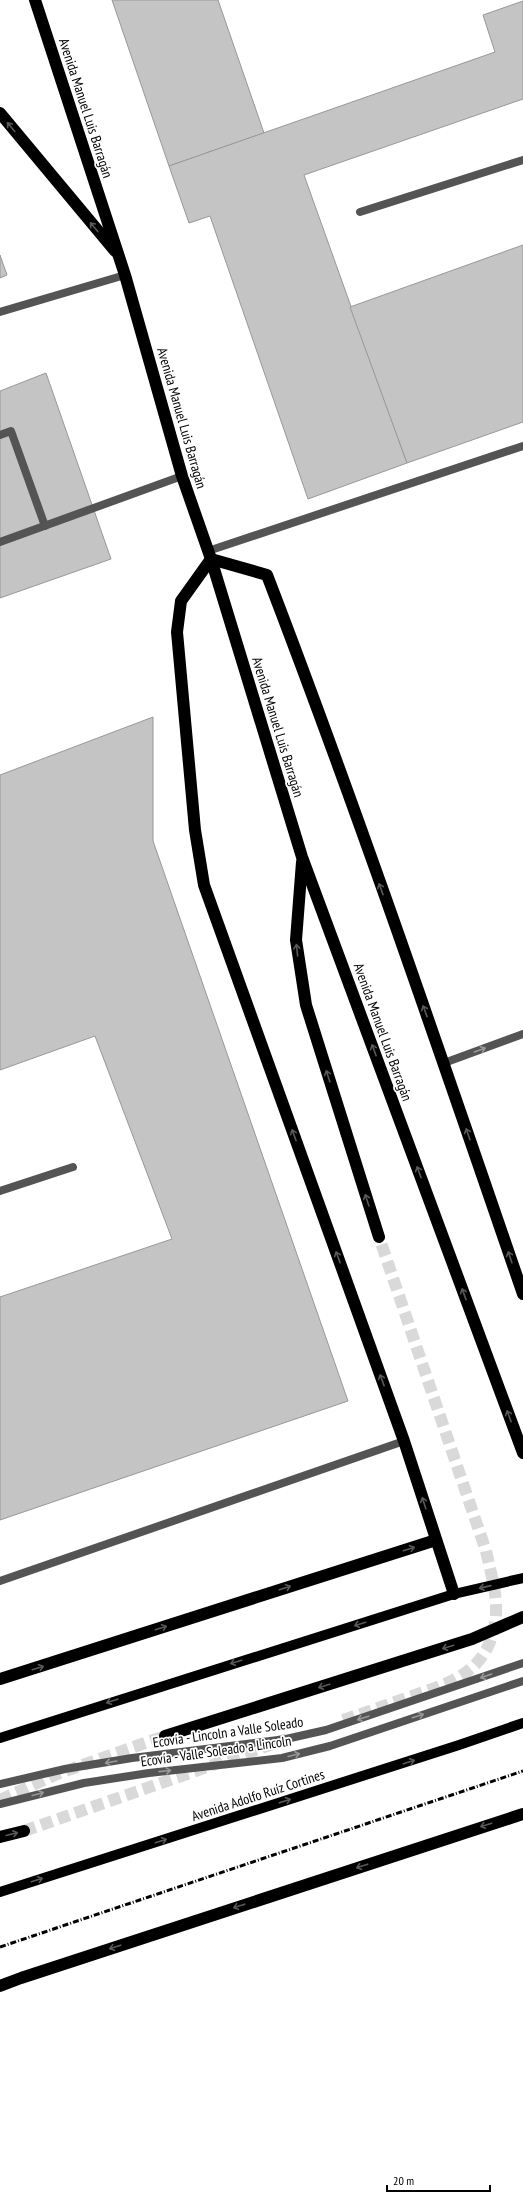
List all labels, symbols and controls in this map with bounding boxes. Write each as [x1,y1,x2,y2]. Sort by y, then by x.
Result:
street label: Avenida Manuel Luis Barragán [55,36,117,180]
one-way arrow [7,121,16,132]
one-way arrow [90,221,99,232]
street label: Avenida Manuel Luis Barragán [153,346,211,490]
street label: Avenida Manuel Luis Barragán [248,655,308,799]
one-way arrow [377,883,385,895]
one-way arrow [294,944,301,957]
street label: Avenida Manuel Luis Barragán [350,960,416,1104]
one-way arrow [421,1005,428,1018]
one-way arrow [369,1045,377,1057]
one-way arrow [474,1045,486,1053]
one-way arrow [324,1069,331,1082]
one-way arrow [464,1127,471,1140]
one-way arrow [290,1129,298,1141]
one-way arrow [415,1166,422,1179]
one-way arrow [363,1193,370,1206]
one-way arrow [506,1251,514,1263]
one-way arrow [334,1252,342,1264]
one-way arrow [460,1288,468,1300]
one-way arrow [378,1374,386,1386]
one-way arrow [505,1410,513,1422]
one-way arrow [420,1496,427,1509]
one-way arrow [402,1544,414,1552]
one-way arrow [479,1583,492,1591]
one-way arrow [279,1584,291,1592]
one-way arrow [354,1621,367,1628]
one-way arrow [155,1624,168,1631]
one-way arrow [441,1644,454,1651]
one-way arrow [230,1659,243,1666]
one-way arrow [31,1664,44,1671]
one-way arrow [480,1673,493,1680]
one-way arrow [317,1683,330,1690]
one-way arrow [107,1698,119,1706]
one-way arrow [412,1712,424,1720]
street label: Ecovía - Lincoln a Valle Soleado [152,1713,304,1751]
one-way arrow [357,1715,370,1722]
street label: Ecovía - Valle Soleado a Lincoln [140,1732,292,1770]
one-way arrow [288,1751,301,1758]
one-way arrow [402,1757,414,1765]
one-way arrow [105,1758,118,1766]
street label: Avenida Adolfo Ruíz Cortines [189,1765,327,1825]
one-way arrow [158,1768,171,1775]
one-way arrow [31,1790,44,1797]
one-way arrow [279,1797,291,1805]
one-way arrow [479,1822,492,1829]
one-way arrow [5,1830,18,1838]
one-way arrow [154,1837,167,1844]
one-way arrow [357,1862,369,1870]
one-way arrow [31,1876,44,1883]
one-way arrow [232,1903,245,1910]
one-way arrow [109,1944,122,1951]
scale bar [387,2167,490,2193]
text: 20 m [393,2173,414,2188]

